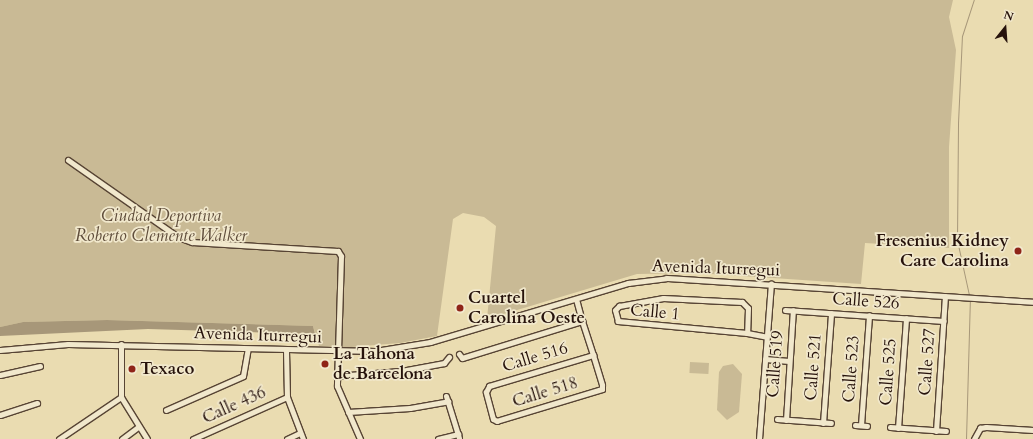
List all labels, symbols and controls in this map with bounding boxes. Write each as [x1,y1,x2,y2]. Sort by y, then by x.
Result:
text: N [1002,7,1015,25]
north arrow [985,8,1025,48]
park label: Ciudad Deportiva Roberto Clemente Walker [75,206,247,246]
place label: Fresenius Kidney Care Carolina [876,231,1009,271]
marker: Fresenius Kidney Care Carolina [1012,245,1024,257]
street label: Avenida Iturregui [652,256,780,280]
place label: Cuartel Carolina Oeste [468,288,585,328]
street label: Calle 526 [832,288,900,314]
street label: Calle 1 [629,300,681,324]
marker: Cuartel Carolina Oeste [455,303,465,313]
street label: Avenida Iturregui [194,323,322,347]
street label: Calle 527 [914,328,940,396]
street label: Calle 519 [762,330,788,398]
street label: Calle 521 [800,333,826,401]
street label: Calle 523 [838,335,864,403]
street label: Calle 516 [500,337,570,377]
street label: Calle 525 [875,338,901,406]
place label: La Tahona de Barcelona [333,344,432,384]
place label: Texaco [140,359,194,379]
marker: La Tahona de Barcelona [320,359,330,369]
marker: Texaco [127,364,137,374]
street label: Calle 518 [510,372,580,412]
street label: Calle 436 [199,382,269,428]

